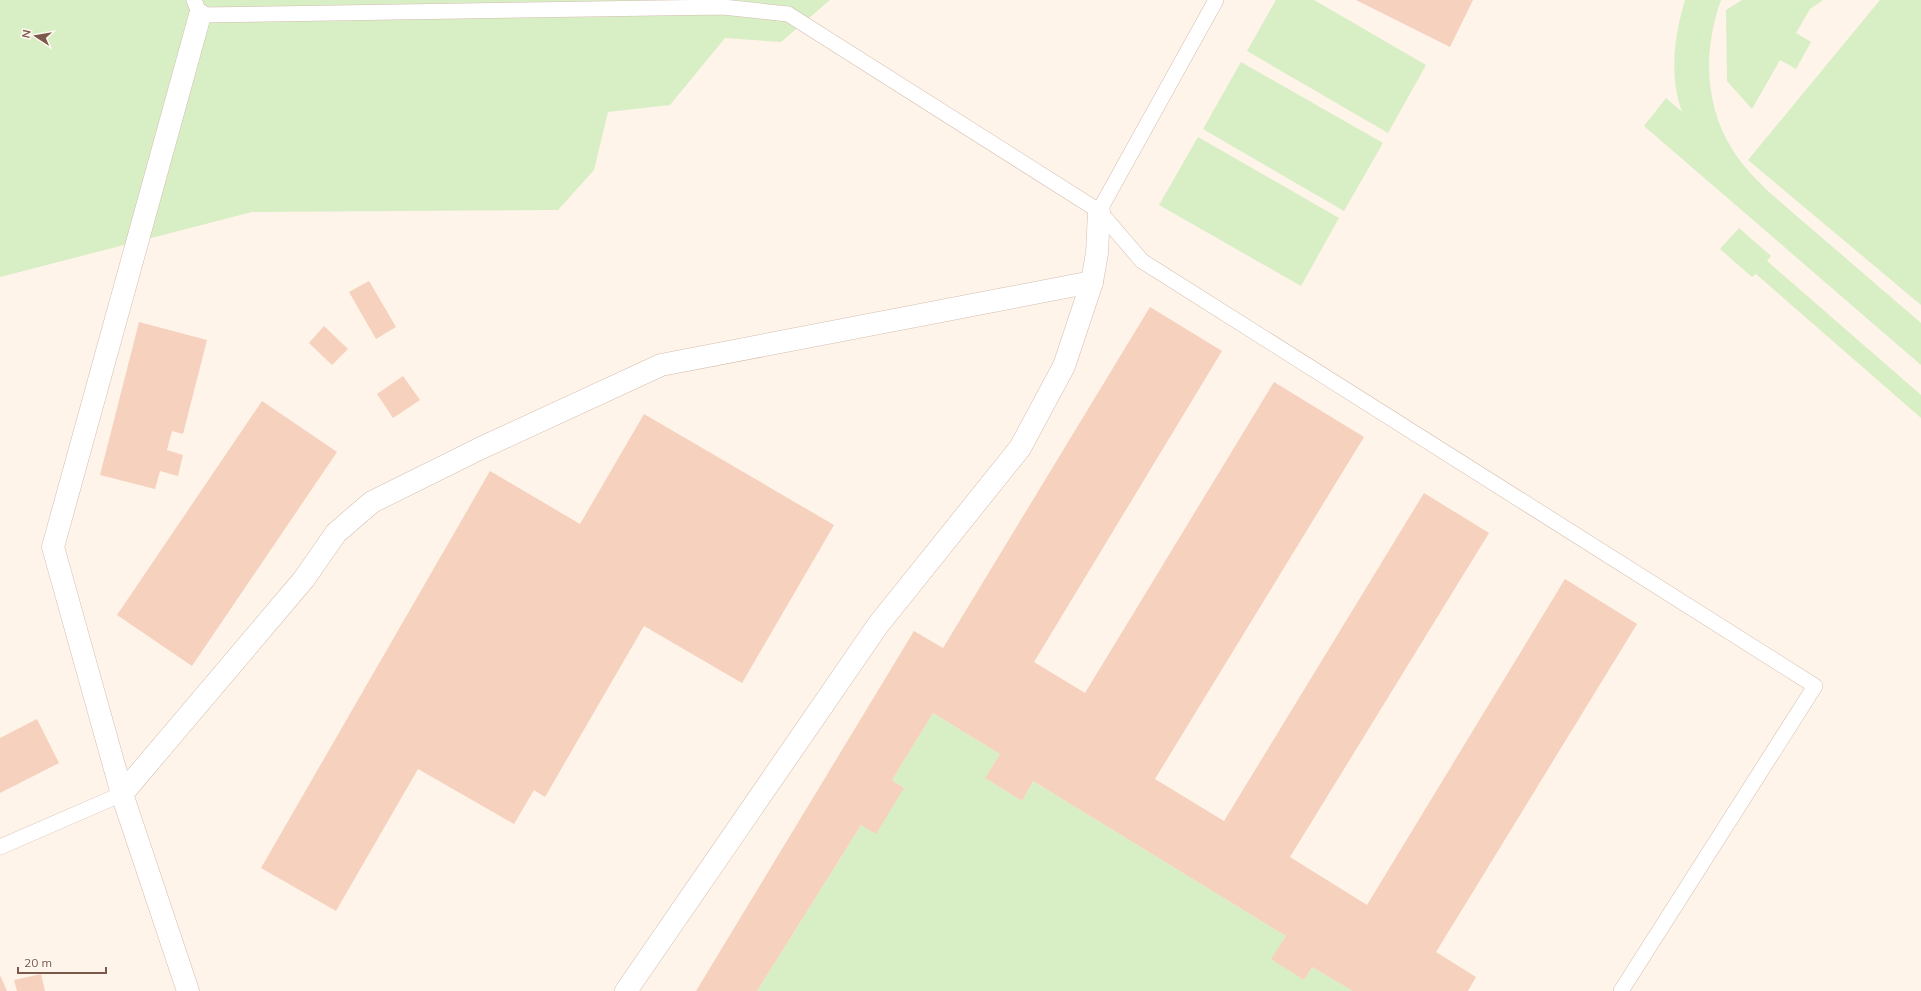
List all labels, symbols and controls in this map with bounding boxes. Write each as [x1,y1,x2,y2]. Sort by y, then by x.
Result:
north arrow [16,16,56,56]
text: N [19,28,34,39]
scale bar [18,949,106,975]
text: 20 m [24,955,52,970]

